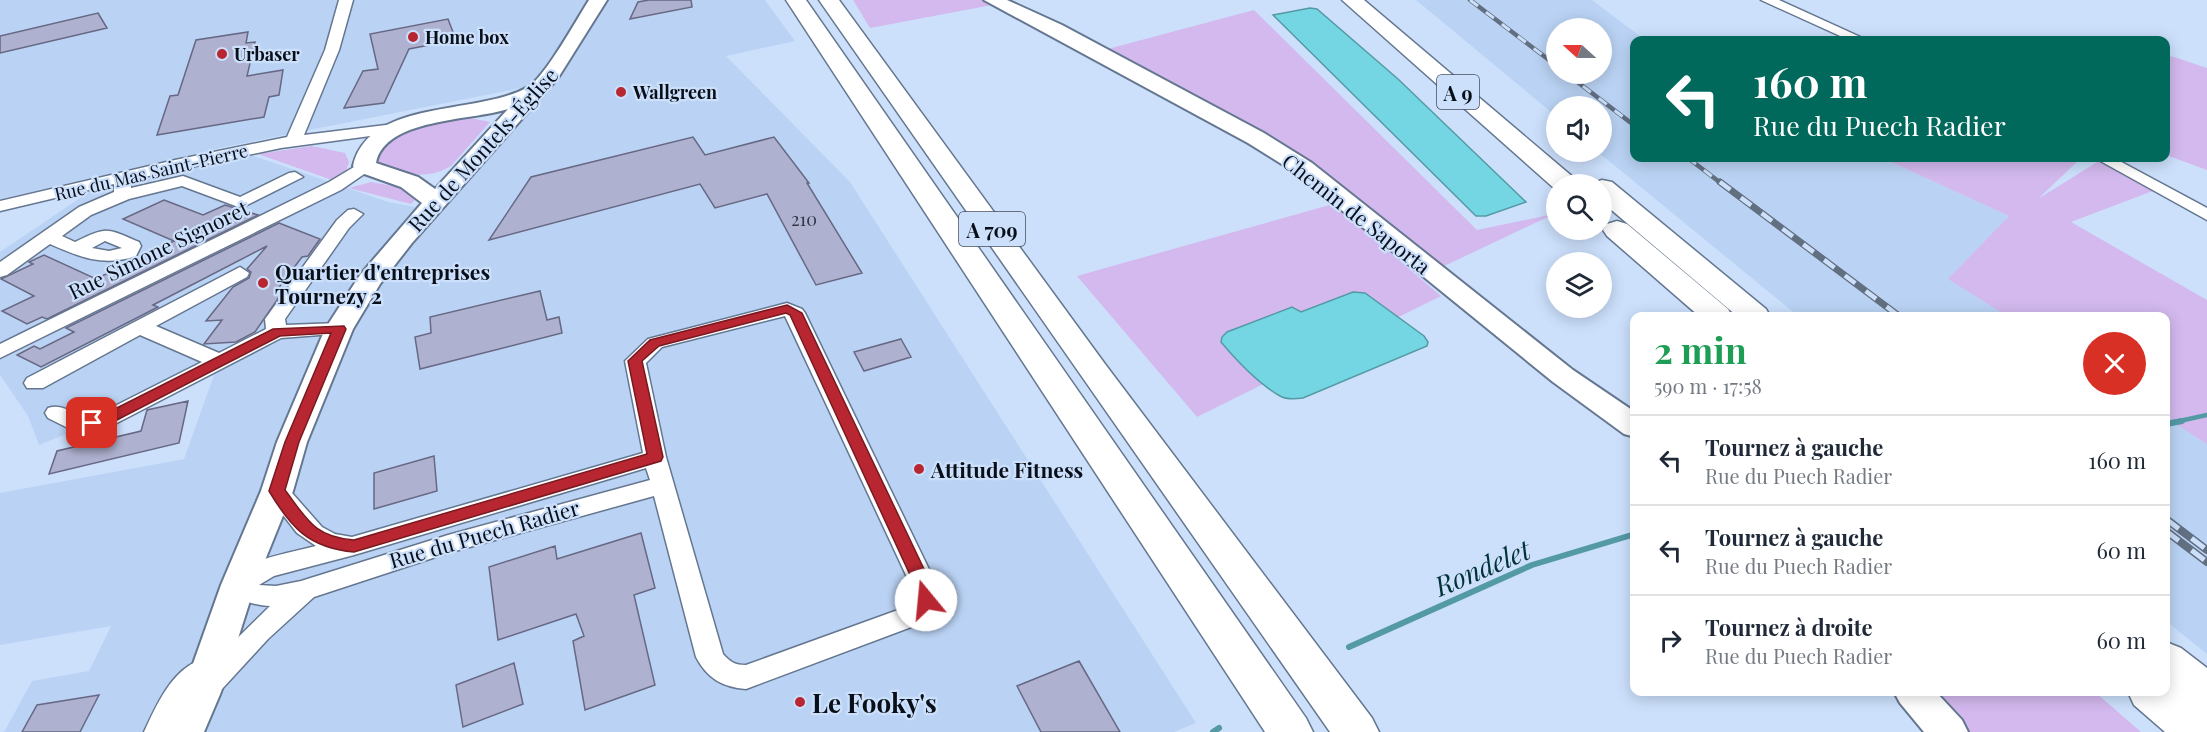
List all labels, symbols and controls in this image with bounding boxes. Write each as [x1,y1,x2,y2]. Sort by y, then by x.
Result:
north arrow [1546,18,1612,84]
map controls [1546,18,1612,318]
place label: Home box [425,25,509,49]
marker: Home box [406,30,420,44]
place label: Urbaser [234,42,300,66]
marker: Urbaser [215,47,229,61]
text: 160 m [1753,53,1868,109]
icon: left [1654,60,1732,138]
street label: Rue de Montels-Église [401,61,563,237]
road number: A 9 [1437,75,1479,109]
place label: Wallgreen [632,80,717,104]
marker: Wallgreen [614,85,628,99]
button: sound [1546,96,1612,162]
text: Rue du Puech Radier [1753,107,2006,143]
street label: Rue du Mas Saint-Pierre [52,138,250,206]
street label: Chemin de Saporta [1277,146,1437,280]
button: search [1546,174,1612,240]
street label: Rue Simone Signoret [63,193,253,305]
house number: 210 [791,207,817,231]
road number: A 709 [959,212,1025,246]
button: layers [1546,252,1612,318]
place label: Quartier d'entreprises Tournezy 2 [275,257,490,309]
marker: Quartier d'entreprises Tournezy 2 [256,276,270,290]
text: 2 min [1654,325,1747,373]
button: close [2083,332,2146,395]
text: 590 m · 17:58 [1654,372,1762,399]
pin [66,397,117,448]
icon: arrive [75,406,108,439]
text: Tournez à gauche [1705,432,1883,462]
icon: left [1654,444,1687,477]
text: 160 m [2088,445,2146,475]
place label: Attitude Fitness [930,455,1083,483]
marker: Attitude Fitness [912,462,926,476]
text: Rue du Puech Radier [1705,462,1892,489]
street label: Rue du Puech Radier [386,492,583,574]
text: Tournez à gauche [1705,522,1883,552]
water label: Rondelet [1428,530,1537,604]
icon: left [1654,534,1687,567]
text: 60 m [2096,535,2146,565]
text: Rue du Puech Radier [1705,552,1892,579]
position arrow [894,568,958,632]
text: Tournez à droite [1705,612,1873,642]
icon: right [1654,624,1687,657]
text: 60 m [2096,625,2146,655]
text: Rue du Puech Radier [1705,642,1892,669]
place label: Le Fooky's [812,685,937,720]
marker: Le Fooky's [793,695,807,709]

